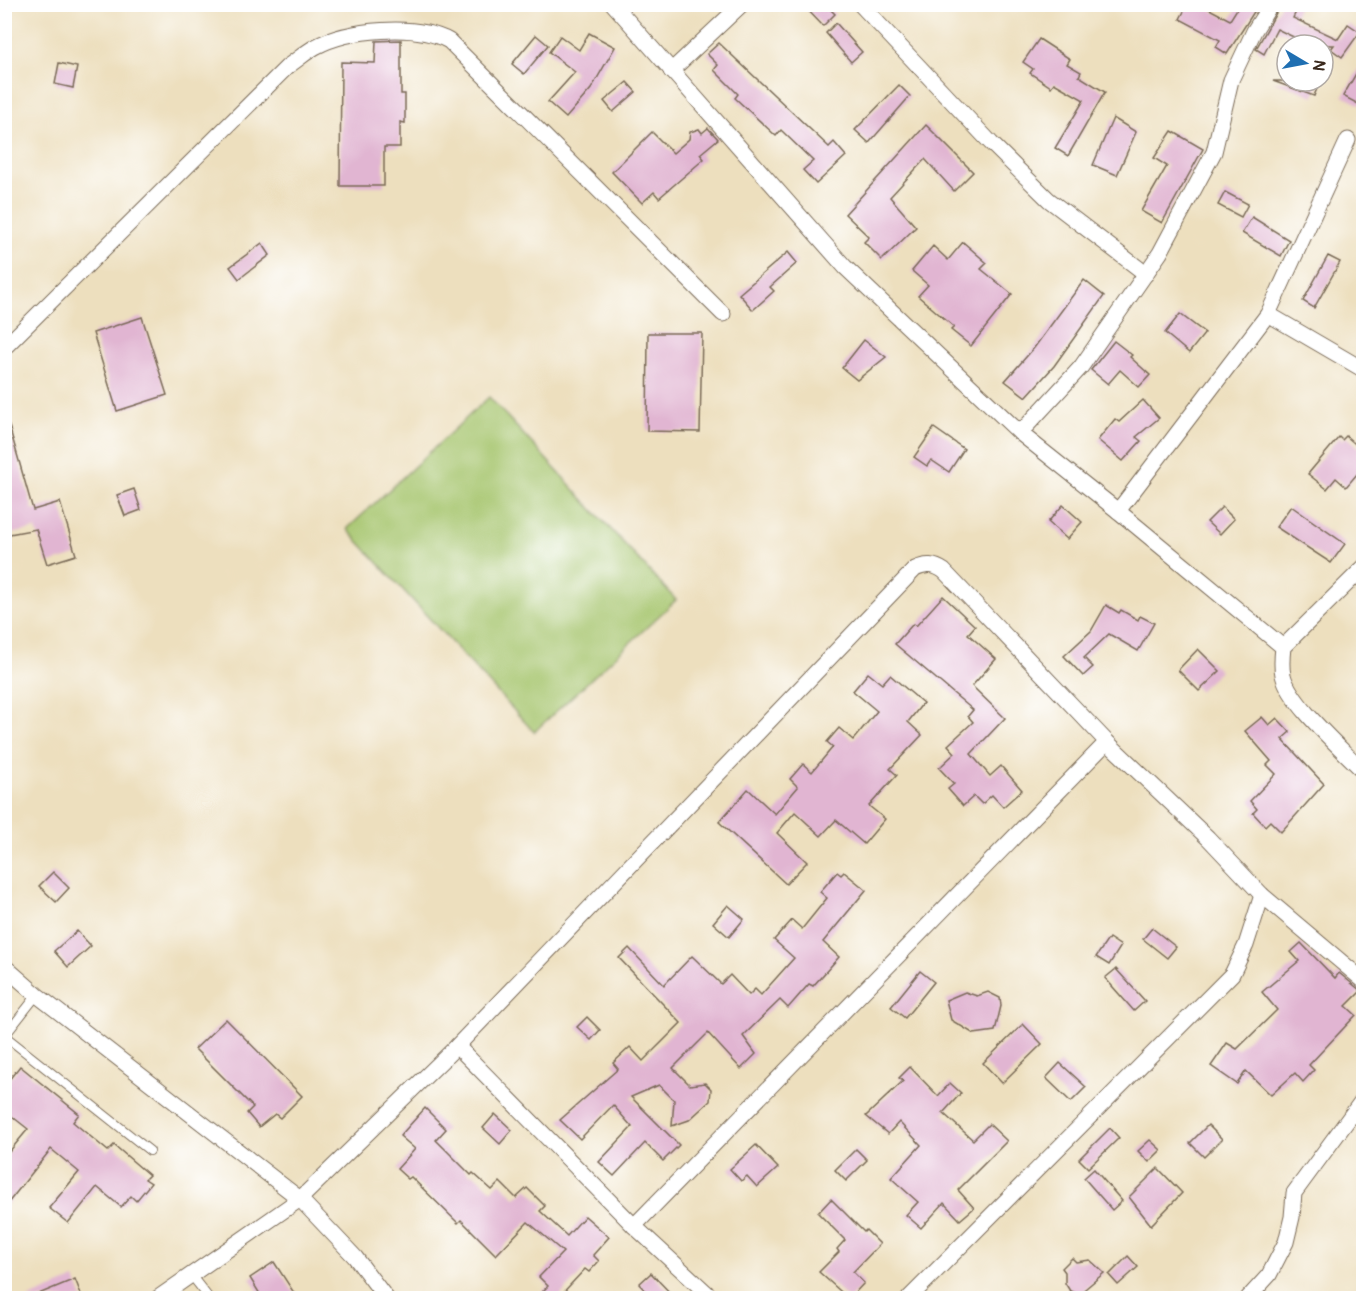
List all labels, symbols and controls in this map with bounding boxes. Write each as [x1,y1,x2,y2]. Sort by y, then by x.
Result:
north arrow [1275,33,1335,93]
text: N [1308,58,1330,73]

